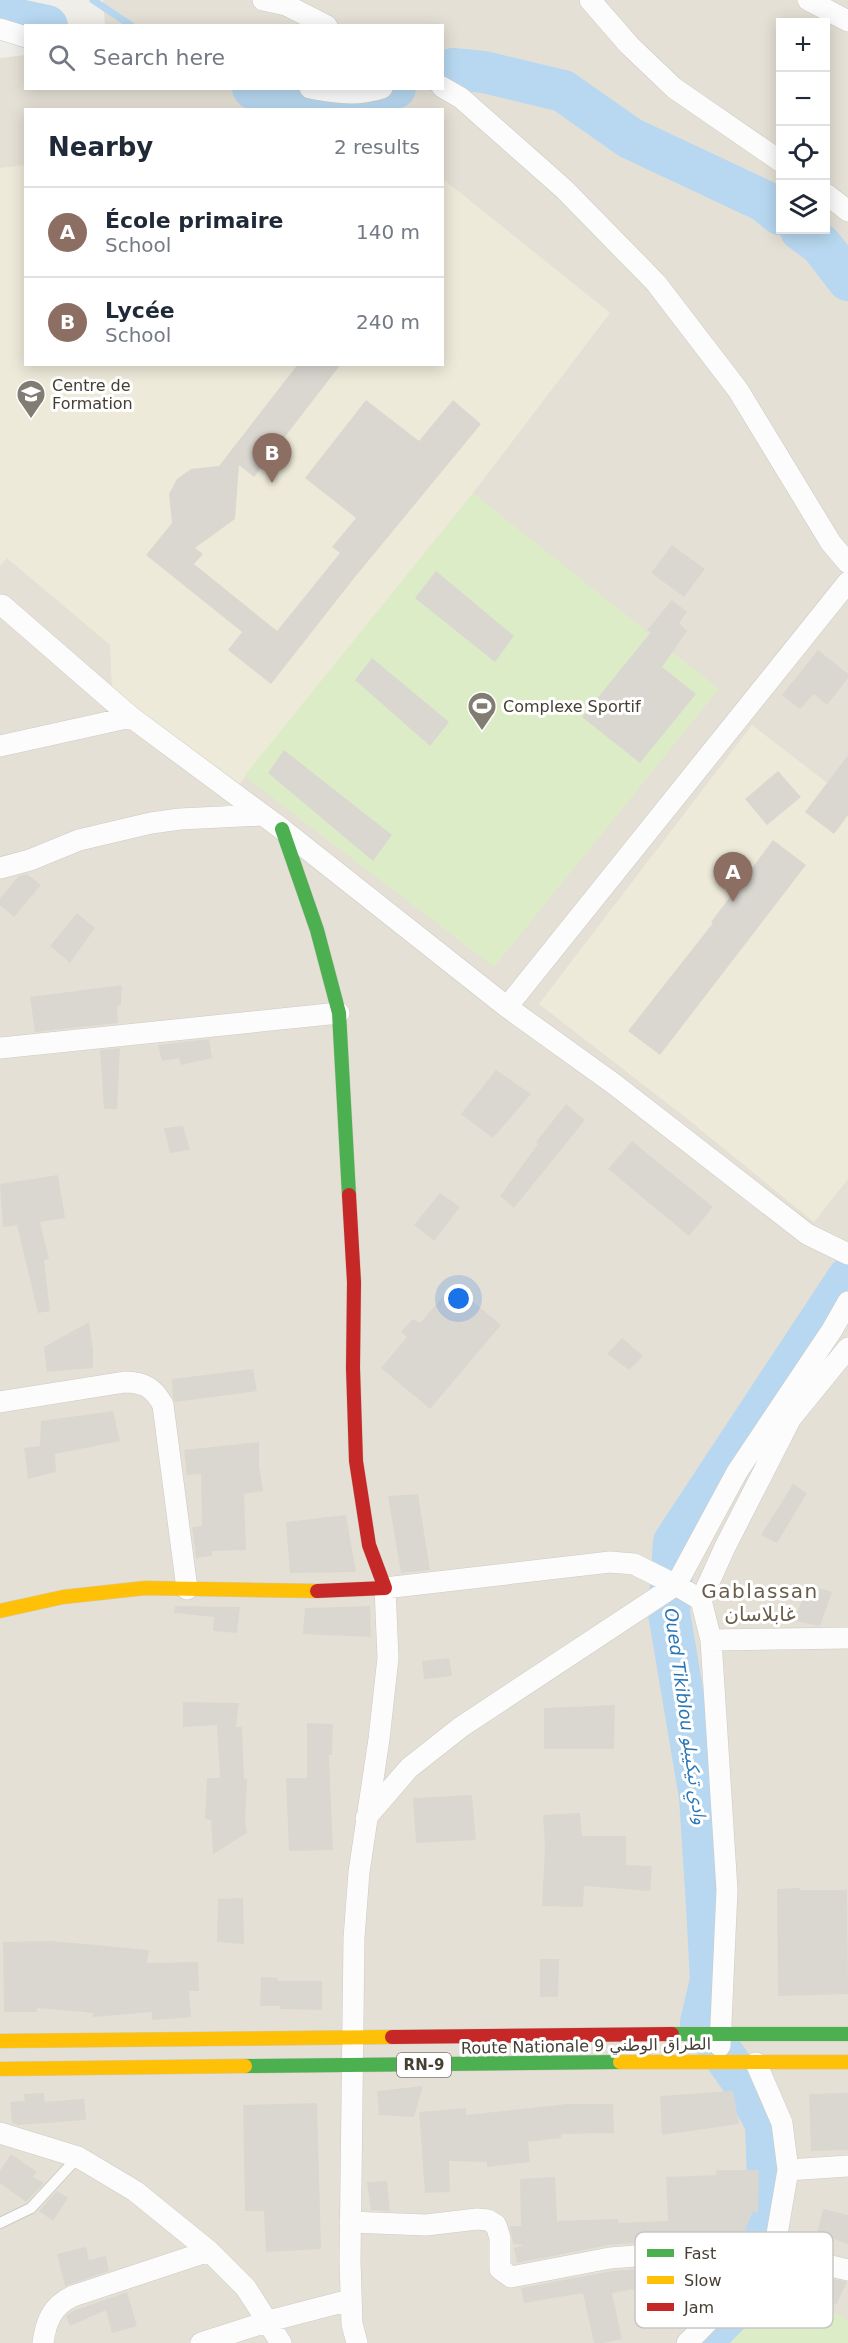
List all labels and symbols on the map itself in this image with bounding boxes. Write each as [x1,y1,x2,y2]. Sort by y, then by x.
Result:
place label: Centre de Formation [52,376,133,413]
school or university icon: Centre de Formation [15,378,47,420]
pin: B [252,434,292,483]
sports icon: Complexe Sportif [466,690,498,732]
place label: Complexe Sportif [503,697,641,716]
pin: A [714,852,752,902]
your location [444,1284,473,1313]
district label: Gablassan غابلاسان [701,1579,819,1626]
water label: Oued Tikiblou وادي تيكيبلو [656,1607,712,1826]
street label: Route Nationale الطراق الوطني 9 [461,2034,711,2059]
road number: RN-9 [397,2053,451,2077]
legend [635,2232,833,2328]
text: Fast [684,2244,716,2263]
text: Slow [684,2271,721,2290]
text: Jam [683,2298,714,2317]

